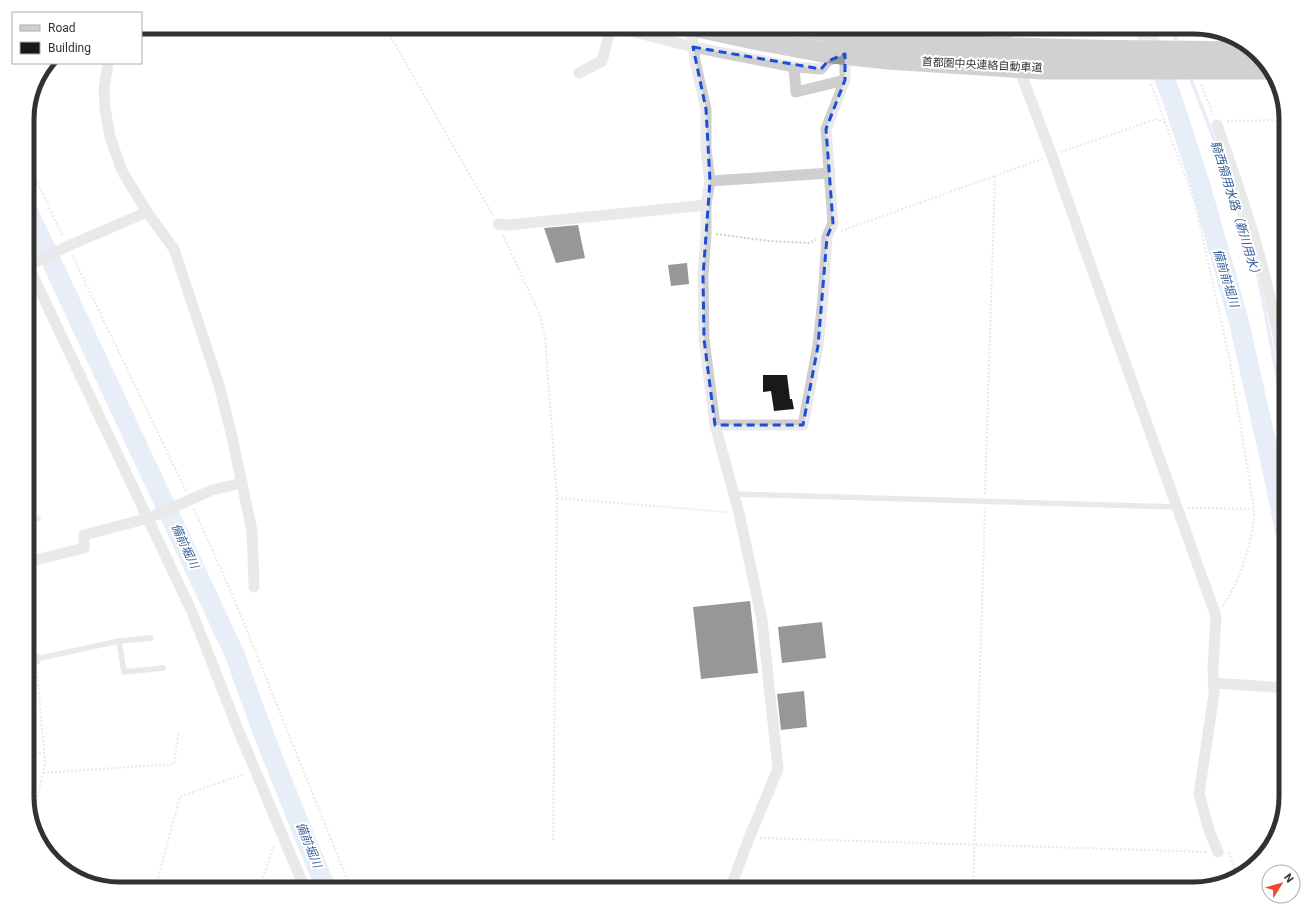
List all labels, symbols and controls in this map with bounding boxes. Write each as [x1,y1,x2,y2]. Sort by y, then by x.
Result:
legend [12,12,142,64]
text: Road [48,21,76,35]
text: Building [48,41,91,55]
street label: 首都圏中央連絡自動車道 [921,55,1043,75]
water label: 騎西領用水路（新川用水） [1208,139,1264,281]
water label: 備前前堀川 [1211,247,1242,311]
water label: 備前堀川 [169,521,202,573]
water label: 備前堀川 [294,820,325,872]
north arrow [1261,864,1301,904]
text: N [1281,871,1296,885]

